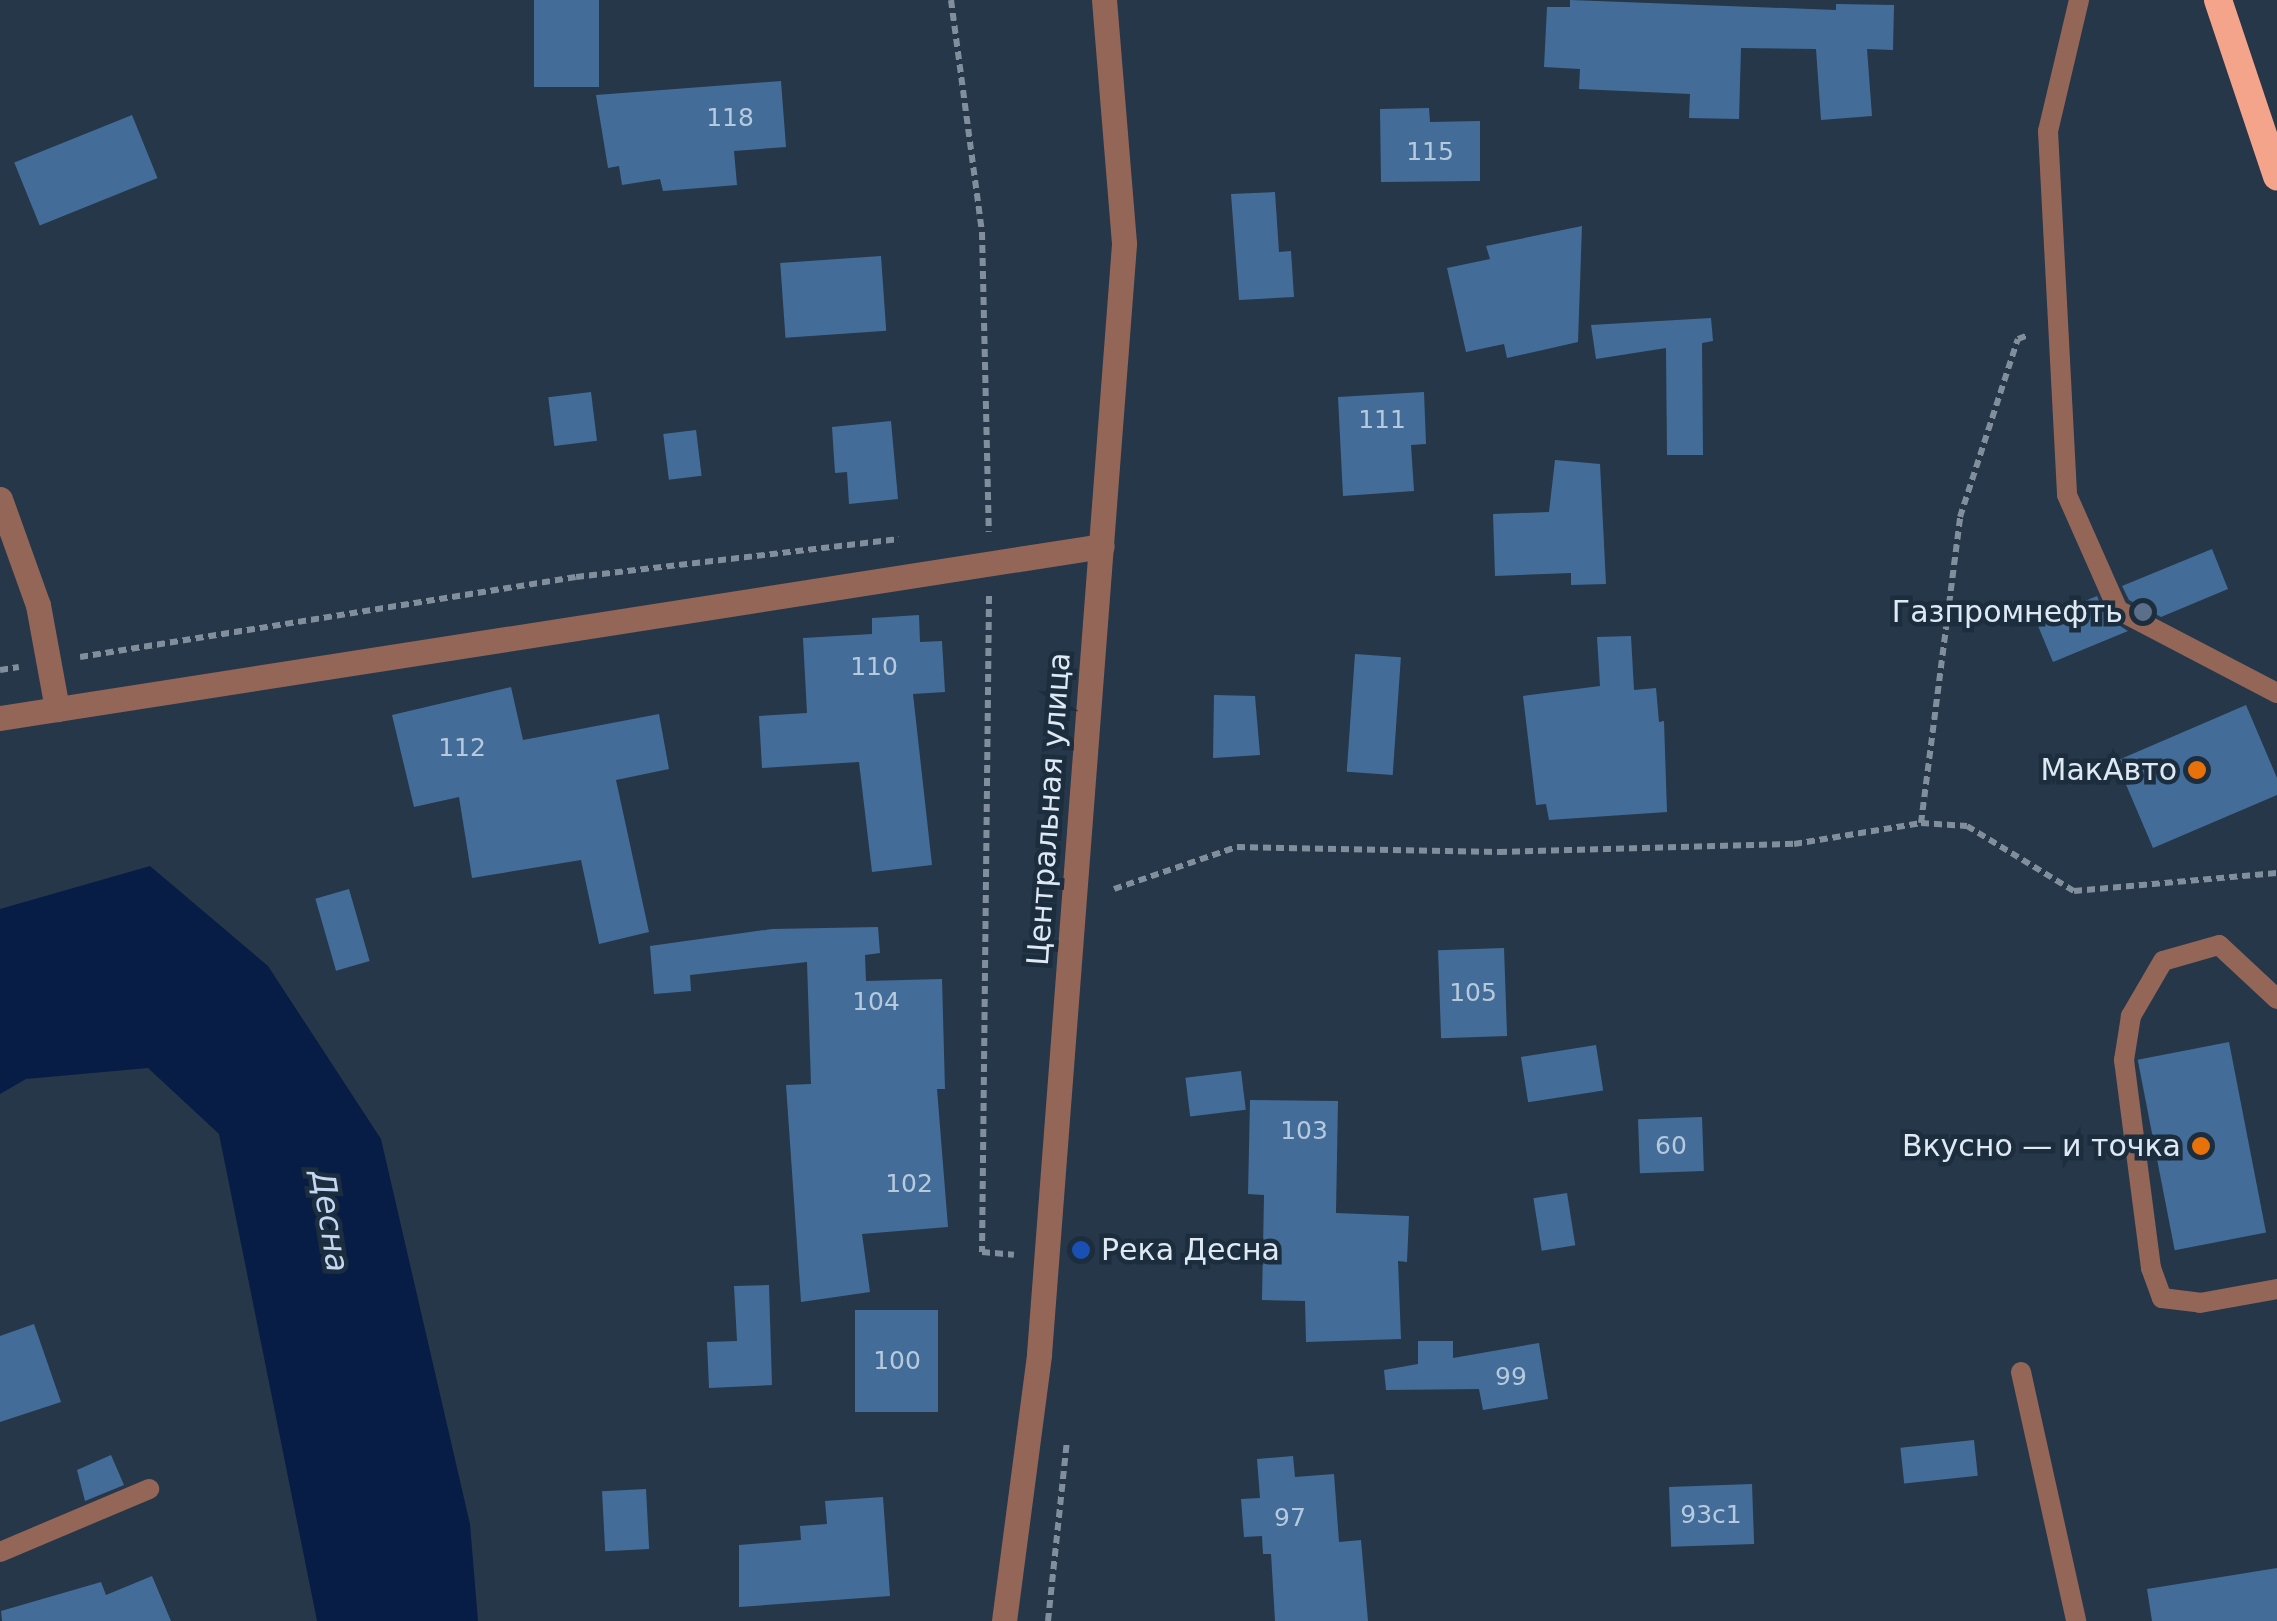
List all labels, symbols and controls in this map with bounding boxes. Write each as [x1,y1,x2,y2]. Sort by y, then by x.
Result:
house number: 118 [706,103,754,133]
house number: 115 [1406,137,1454,167]
house number: 111 [1358,405,1406,435]
place label: Газпромнефть [1892,594,2123,630]
marker: Газпромнефть [2132,601,2154,623]
street label: Центральная улица [1020,651,1078,967]
house number: 110 [850,652,898,682]
house number: 112 [438,733,486,763]
place label: МакАвто [2041,752,2177,788]
marker: МакАвто [2186,759,2208,781]
house number: 105 [1449,978,1497,1008]
house number: 104 [852,987,900,1017]
house number: 103 [1280,1116,1328,1146]
place label: Вкусно — и точка [1902,1128,2181,1164]
house number: 60 [1655,1131,1687,1161]
marker: Вкусно — и точка [2190,1135,2212,1157]
water label: Десна [303,1167,357,1275]
house number: 102 [885,1169,933,1199]
place label: Река Десна [1101,1232,1280,1268]
marker: Река Десна [1070,1239,1092,1261]
house number: 100 [873,1346,921,1376]
house number: 99 [1495,1362,1527,1392]
house number: 93с1 [1680,1500,1742,1530]
house number: 97 [1274,1503,1306,1533]

